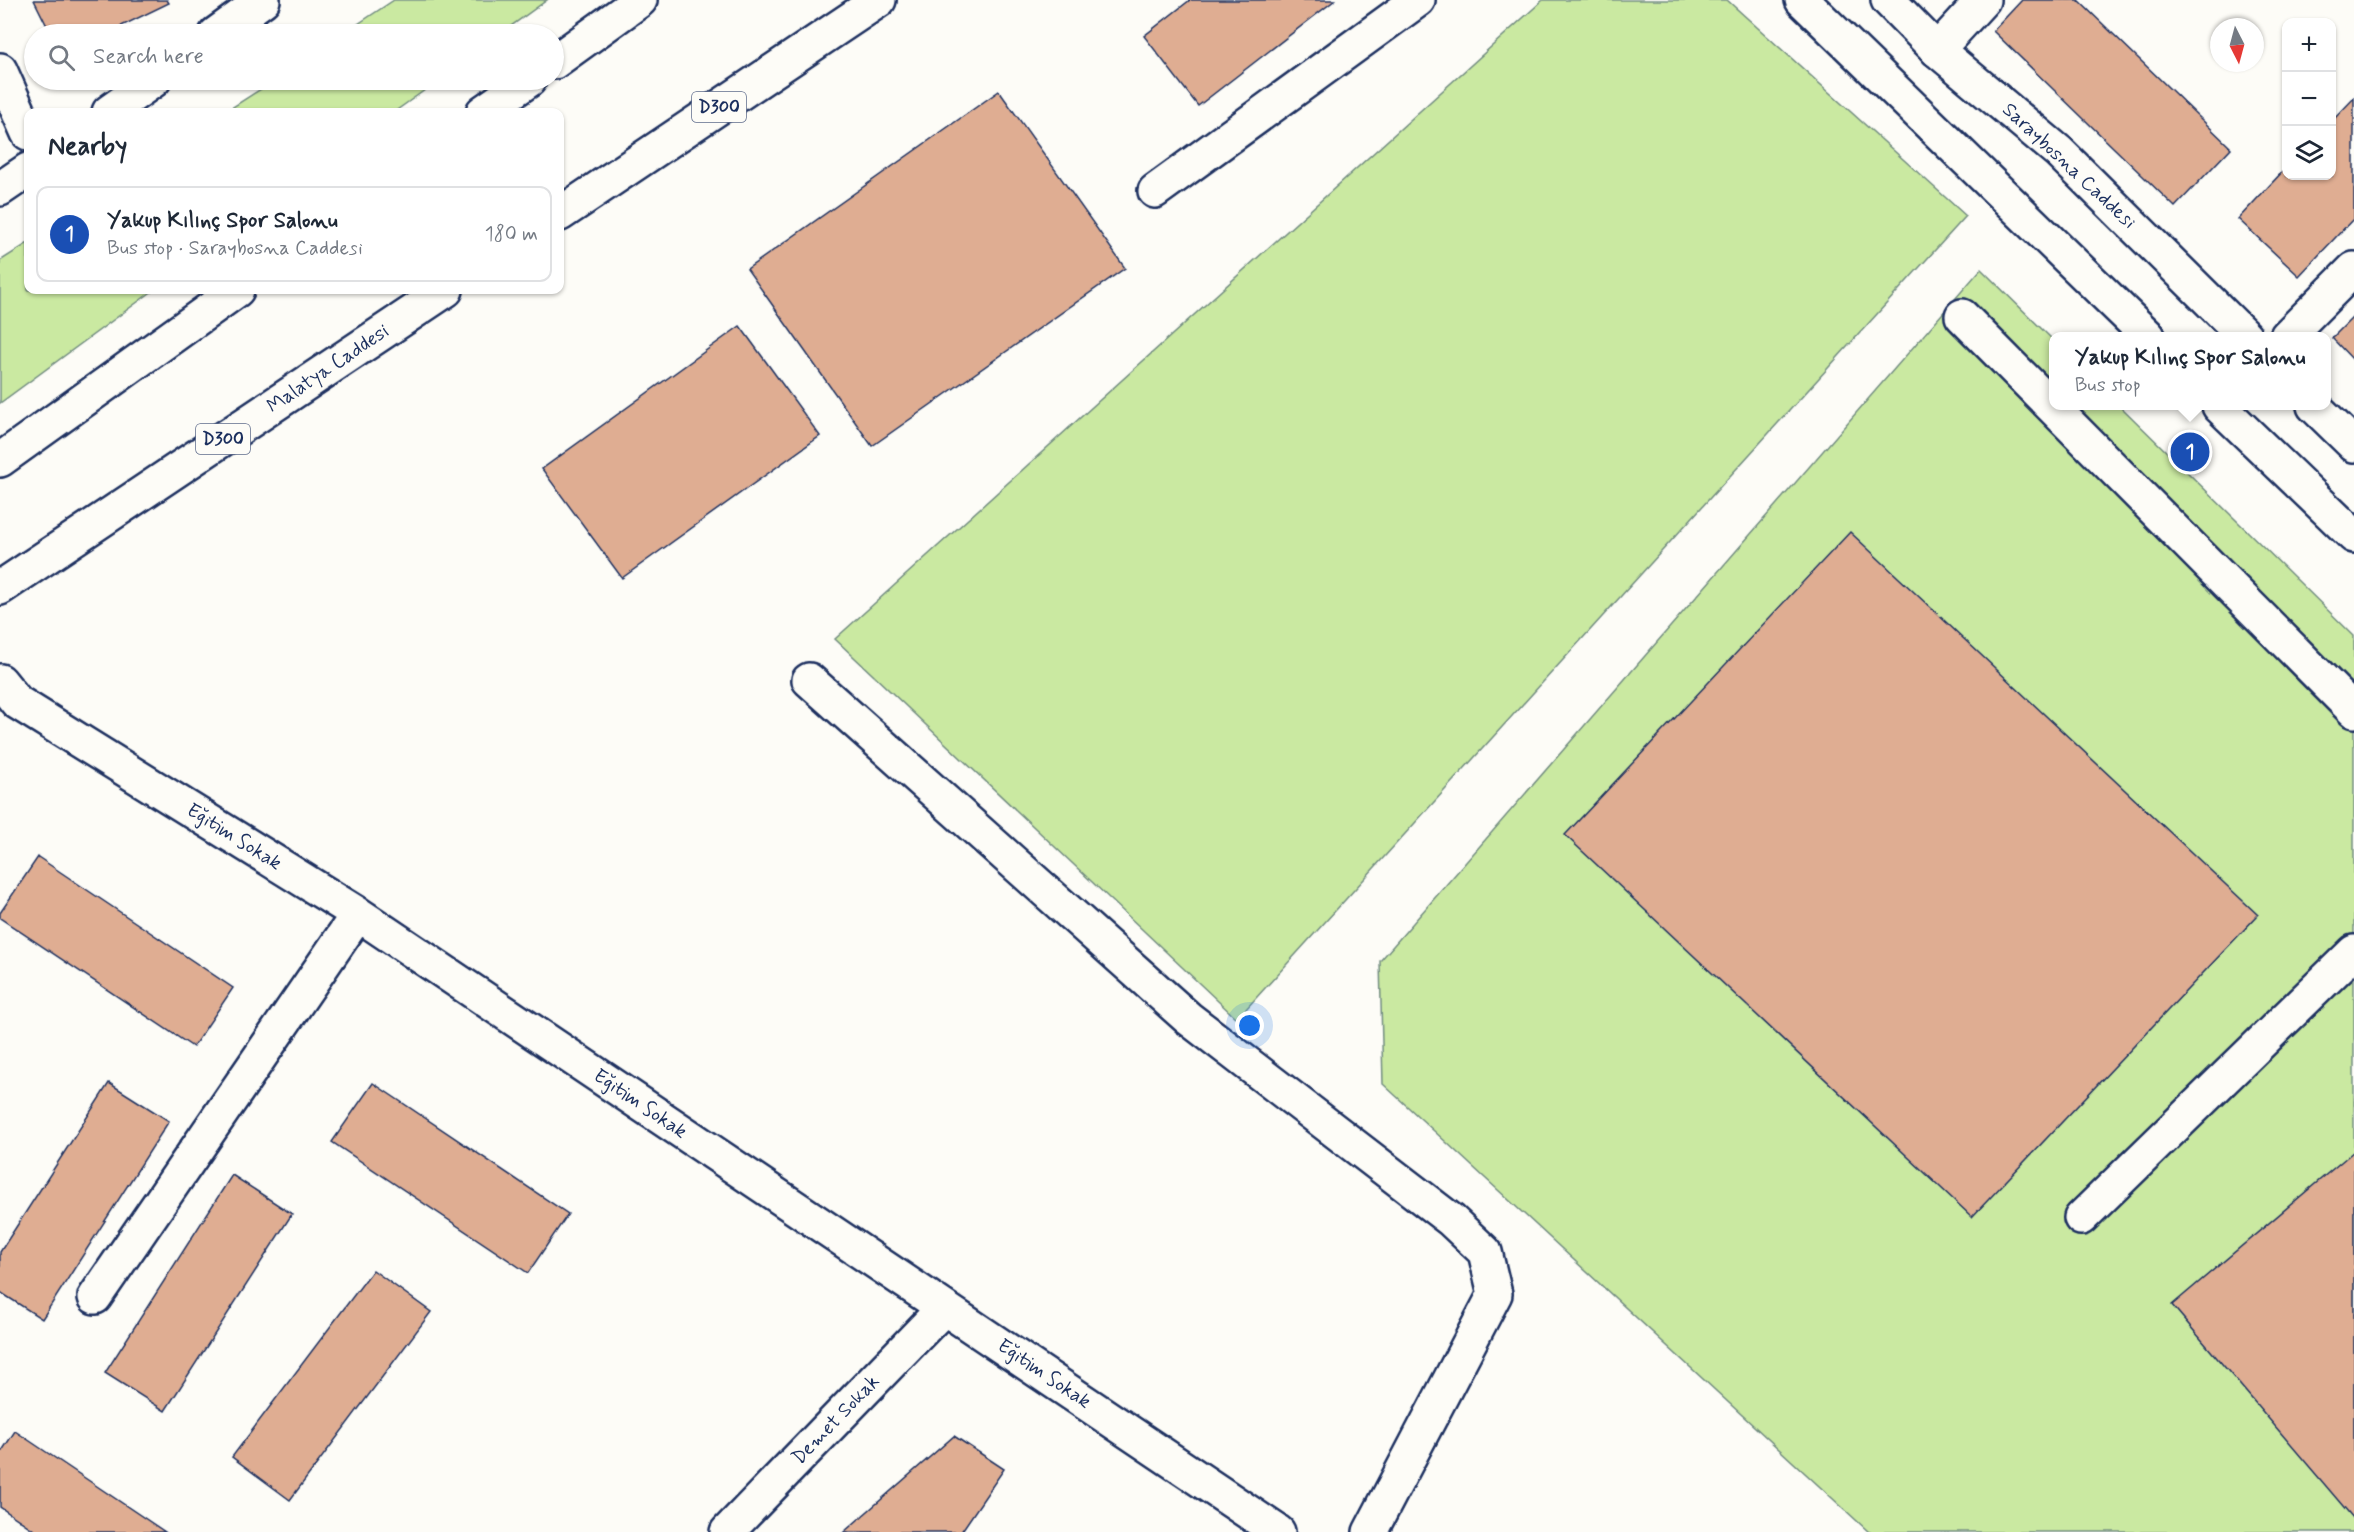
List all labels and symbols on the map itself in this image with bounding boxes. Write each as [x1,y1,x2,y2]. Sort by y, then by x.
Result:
north arrow [2210,18,2264,72]
road number: D300 [692,92,746,122]
street label: Saraybosna Caddesi [1996,97,2142,235]
street label: Malatya Caddesi [262,318,394,420]
road number: D300 [196,424,250,454]
pin: 1 [2170,430,2210,474]
street label: Eğitim Sokak [181,797,287,877]
your location [1235,1011,1264,1040]
street label: Eğitim Sokak [588,1063,692,1145]
street label: Eğitim Sokak [992,1333,1096,1415]
street label: Demet Sokak [786,1369,886,1471]

